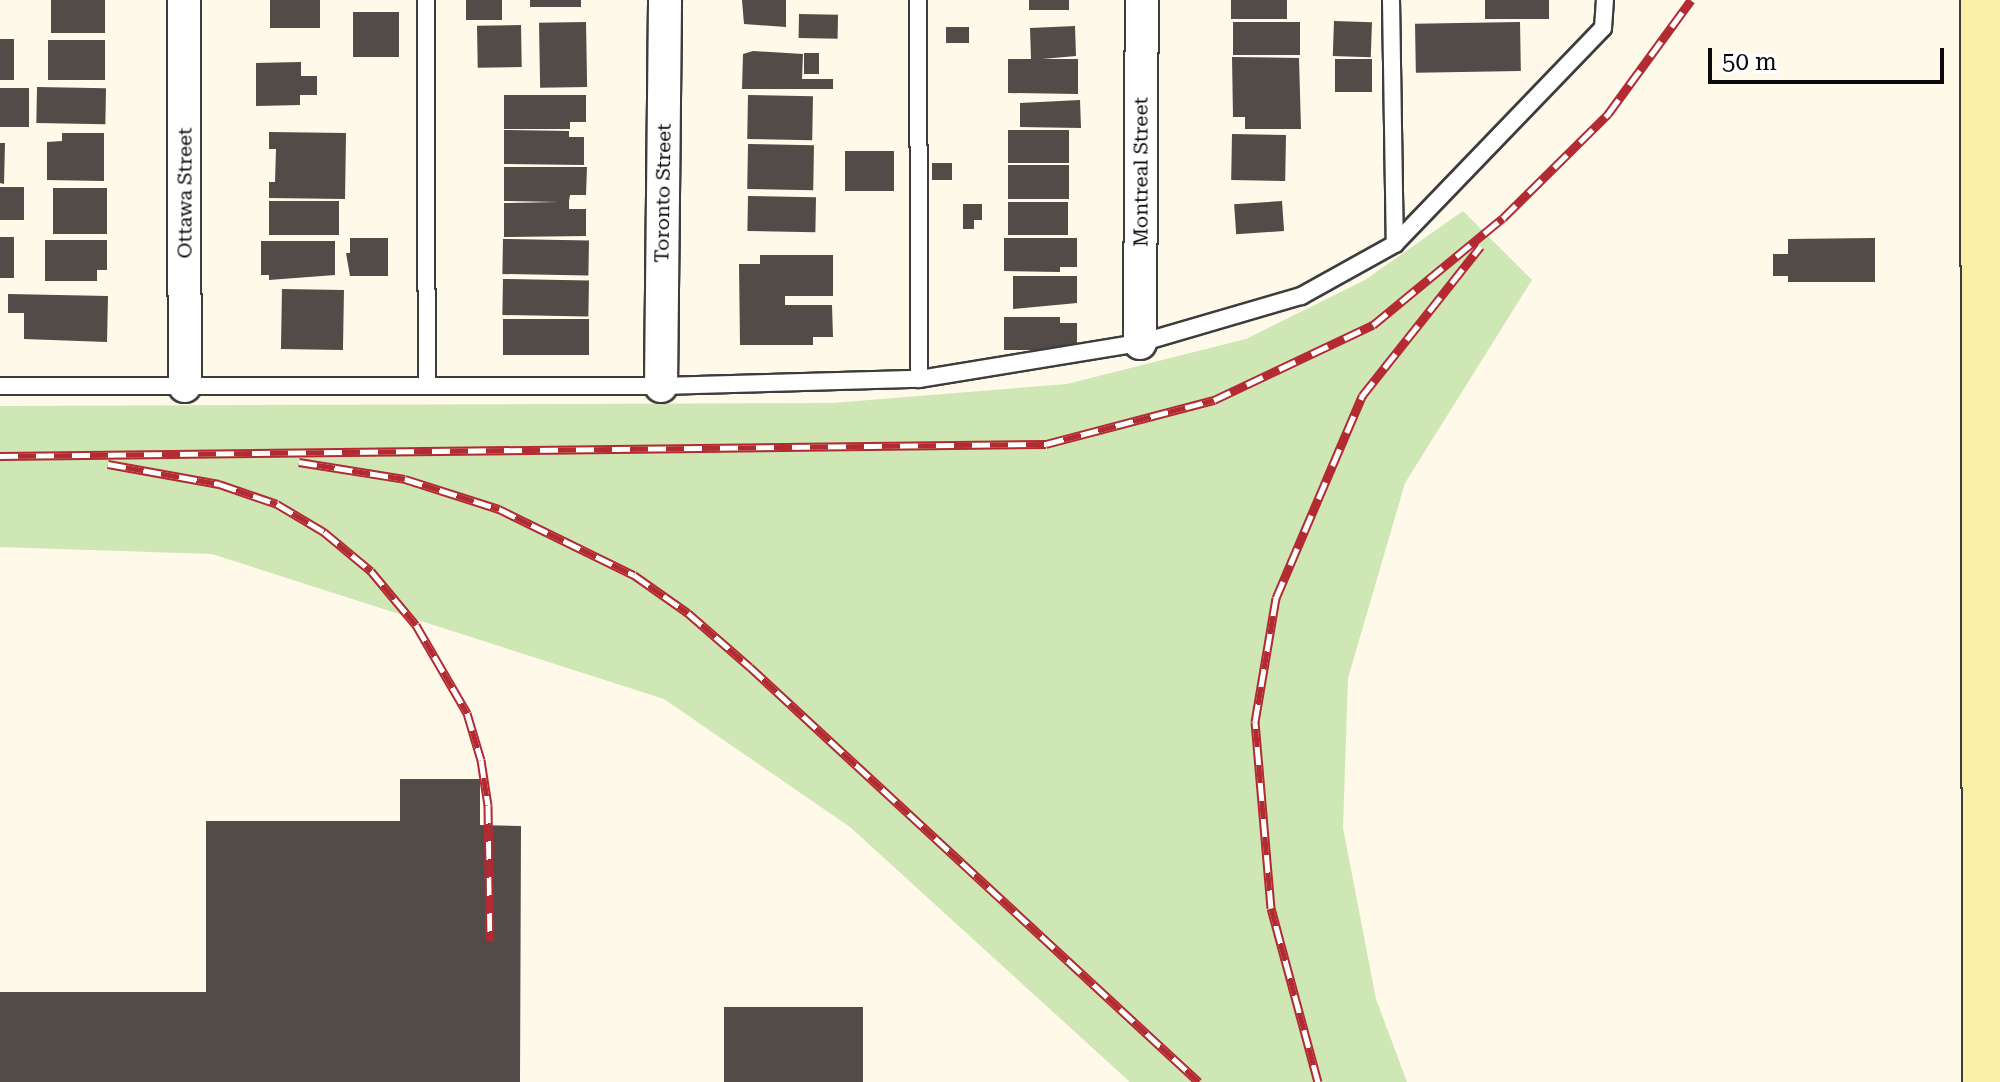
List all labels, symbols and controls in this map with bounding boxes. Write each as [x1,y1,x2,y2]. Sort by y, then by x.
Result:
scale bar [1712,32,1948,82]
text: 50 m [1722,48,1777,76]
street label: Montreal Street [1129,97,1153,247]
street label: Toronto Street [650,123,676,263]
street label: Ottawa Street [173,128,197,258]

